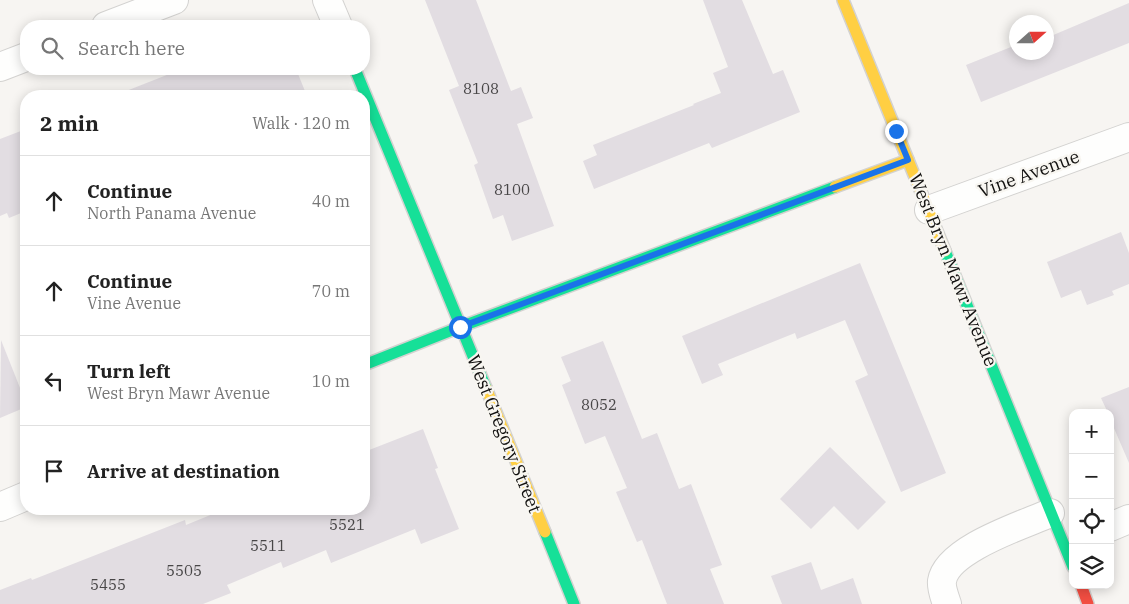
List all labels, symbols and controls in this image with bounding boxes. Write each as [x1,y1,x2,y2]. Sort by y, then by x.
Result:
north arrow [1009,15,1054,60]
search box [20,20,370,75]
icon: search [38,34,66,62]
text: Search here [78,36,185,60]
house number: 8108 [463,79,499,98]
text: 2 min [40,109,99,137]
text: Walk · 120 m [252,113,350,133]
route end [885,120,908,143]
street label: Vine Avenue [975,145,1082,202]
street label: West Bryn Mawr Avenue [904,170,1003,370]
text: Continue [87,179,172,203]
house number: 8100 [494,180,530,199]
icon: ahead [40,187,68,215]
text: 40 m [312,191,350,211]
text: North Panama Avenue [87,203,256,223]
text: Continue [87,269,172,293]
icon: ahead [40,277,68,305]
text: 70 m [312,281,350,301]
text: Vine Avenue [87,293,181,313]
route start [449,316,472,339]
street label: West Gregory Street [462,351,547,516]
text: Turn left [87,359,170,383]
icon: left [40,367,68,395]
text: 10 m [312,371,350,391]
text: West Bryn Mawr Avenue [87,383,270,403]
house number: 8052 [581,395,617,414]
map controls [1069,409,1114,589]
button: + [1069,409,1114,454]
button: − [1069,454,1114,499]
icon: arrive [40,457,68,485]
text: Arrive at destination [87,459,280,483]
button: locate [1069,499,1114,544]
house number: 5521 [329,515,365,534]
house number: 5511 [250,536,286,555]
button: layers [1069,544,1114,589]
house number: 5505 [166,561,202,580]
house number: 5455 [90,575,126,594]

